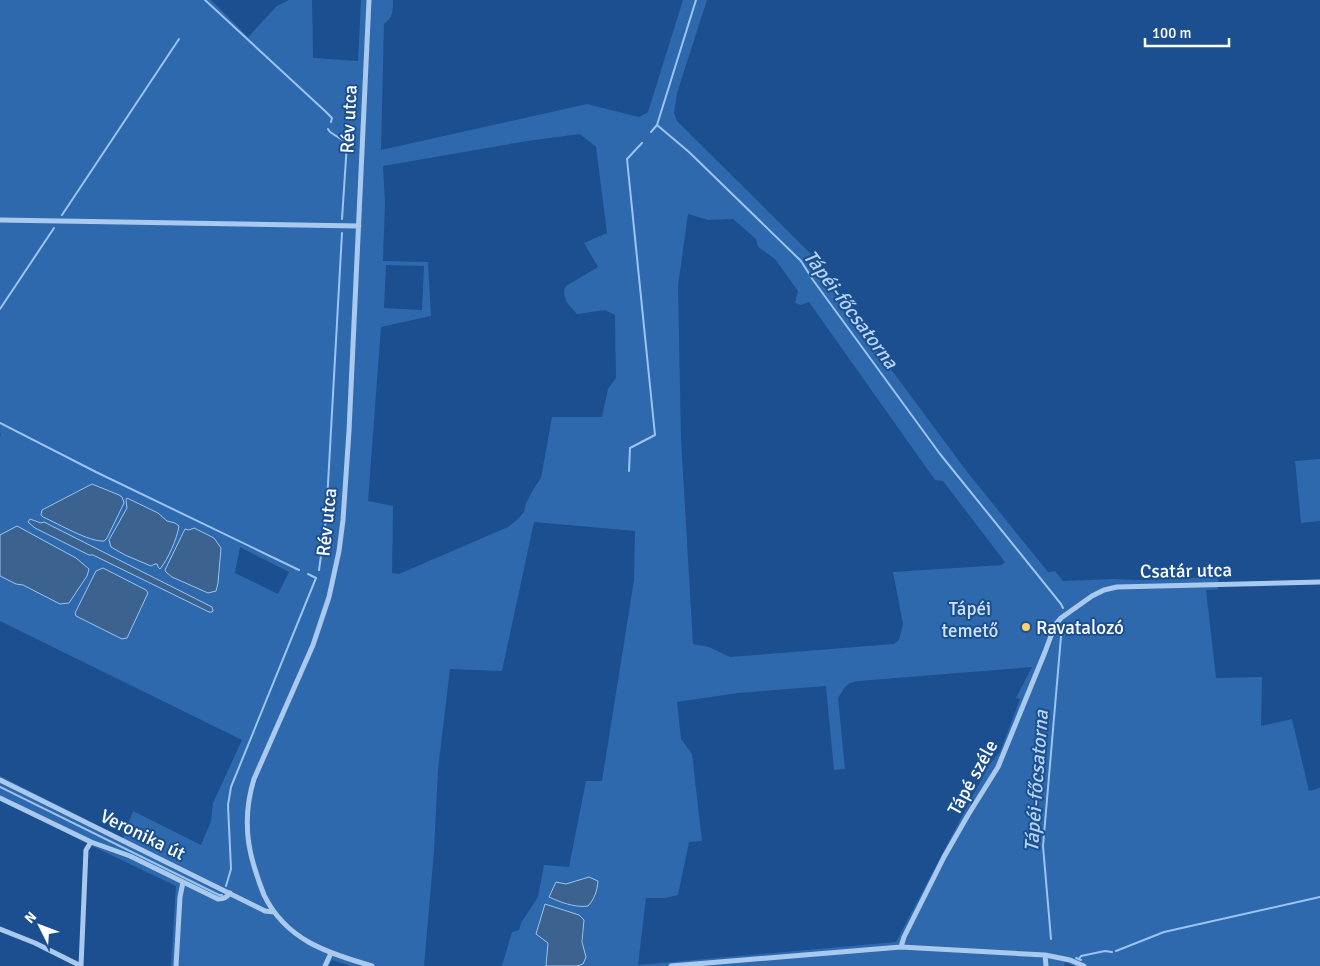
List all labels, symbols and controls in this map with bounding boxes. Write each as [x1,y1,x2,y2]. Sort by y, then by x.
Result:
scale bar [1145,15,1229,47]
text: 100 m [1152,24,1192,42]
street label: Rév utca [335,84,363,154]
water label: Tápéi-főcsatorna [798,245,904,374]
street label: Rév utca [311,487,343,558]
street label: Csatár utca [1140,558,1232,584]
park label: Tápéi temető [942,597,999,643]
place label: Ravatalozó [1036,616,1124,640]
marker: Ravatalozó [1020,621,1032,633]
water label: Tápéi-főcsatorna [1019,708,1054,853]
street label: Tápé széle [942,736,1003,819]
street label: Veronika út [96,804,189,866]
north arrow [15,901,65,951]
text: N [21,908,40,927]

